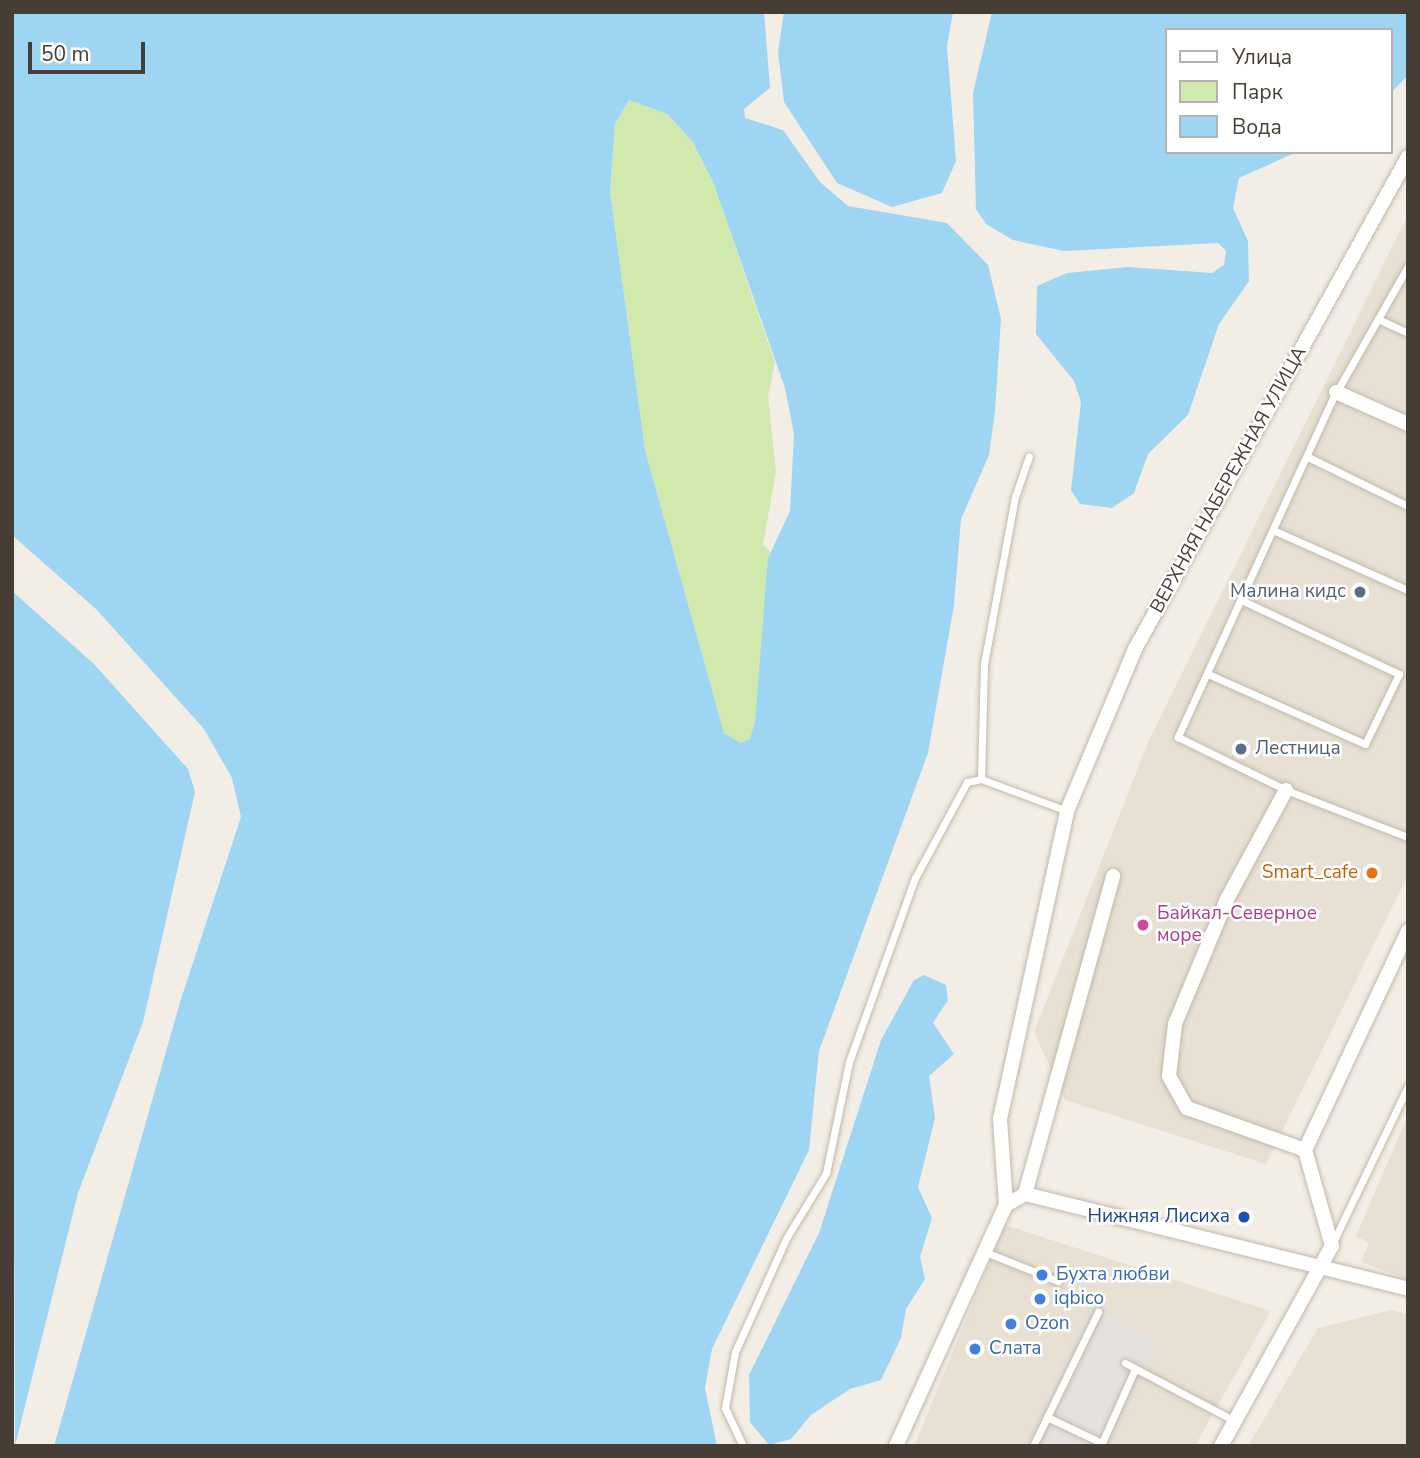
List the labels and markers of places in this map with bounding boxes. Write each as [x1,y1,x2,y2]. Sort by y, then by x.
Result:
place label: Малина кидс [1230,581,1346,603]
marker: Малина кидс [1352,584,1368,600]
place label: Лестница [1255,738,1341,760]
marker: Лестница [1233,741,1249,757]
place label: Smart_cafe [1262,862,1358,884]
marker: Smart_cafe [1364,865,1380,881]
place label: Байкал-Северное море [1157,903,1317,947]
marker: Байкал-Северное море [1135,917,1151,933]
place label: Нижняя Лисиха [1087,1206,1230,1228]
marker: Нижняя Лисиха [1236,1209,1252,1225]
place label: Бухта любви [1056,1264,1170,1286]
marker: Бухта любви [1034,1267,1050,1283]
place label: iqbico [1054,1288,1104,1310]
marker: iqbico [1032,1291,1048,1307]
place label: Ozon [1025,1313,1070,1335]
marker: Ozon [1003,1316,1019,1332]
place label: Слата [989,1338,1042,1360]
marker: Слата [967,1341,983,1357]

